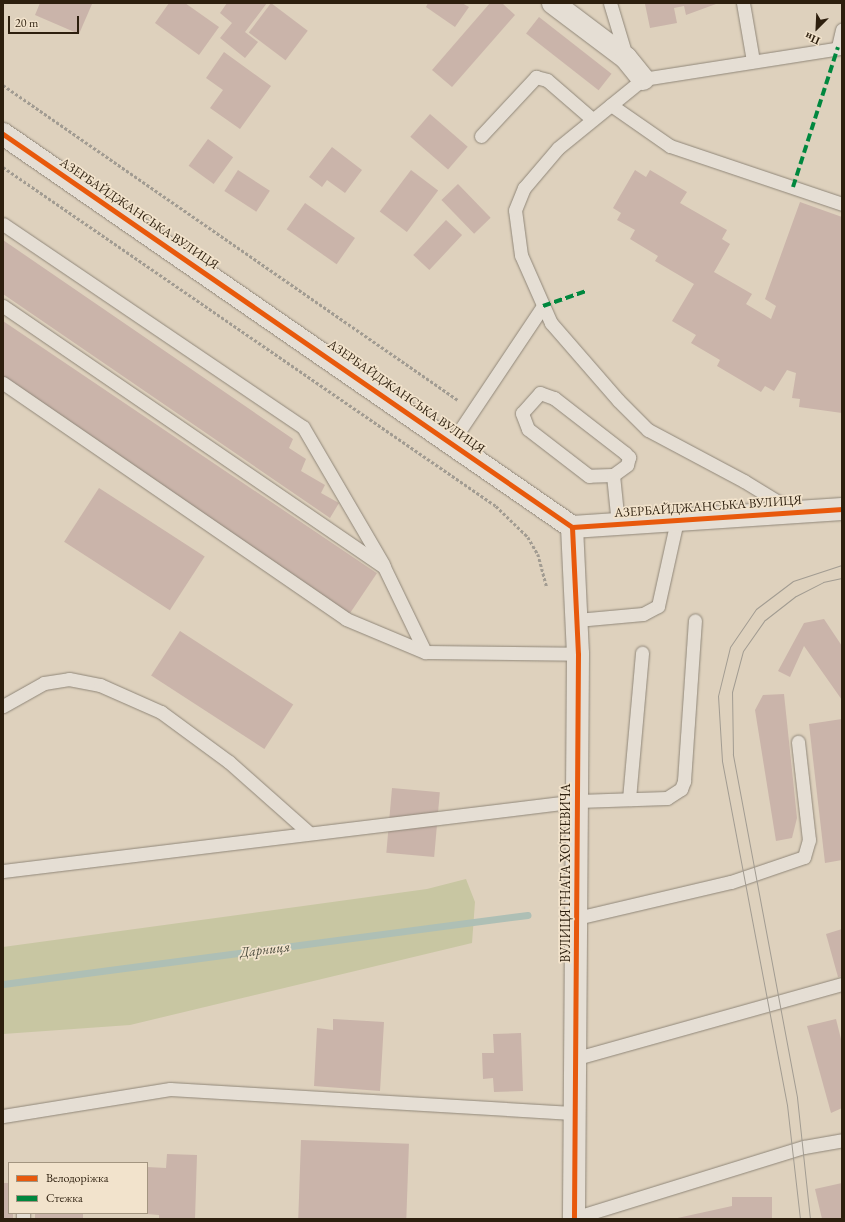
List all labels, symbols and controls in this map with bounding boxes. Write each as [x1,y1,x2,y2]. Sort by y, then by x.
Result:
scale bar [10,8,81,34]
north arrow [797,8,837,48]
text: 20 m [15,15,38,31]
text: Пн [802,30,822,48]
street label: АЗЕРБАЙДЖАНСЬКА ВУЛИЦЯ [57,155,221,273]
street label: АЗЕРБАЙДЖАНСЬКА ВУЛИЦЯ [324,337,488,457]
street label: АЗЕРБАЙДЖАНСЬКА ВУЛИЦЯ [614,493,802,521]
street label: ВУЛИЦЯ ГНАТА ХОТКЕВИЧА [558,783,574,963]
water label: Дарниця [239,938,291,960]
legend [8,1162,148,1214]
text: Велодоріжка [46,1170,108,1186]
text: Стежка [46,1190,83,1206]

